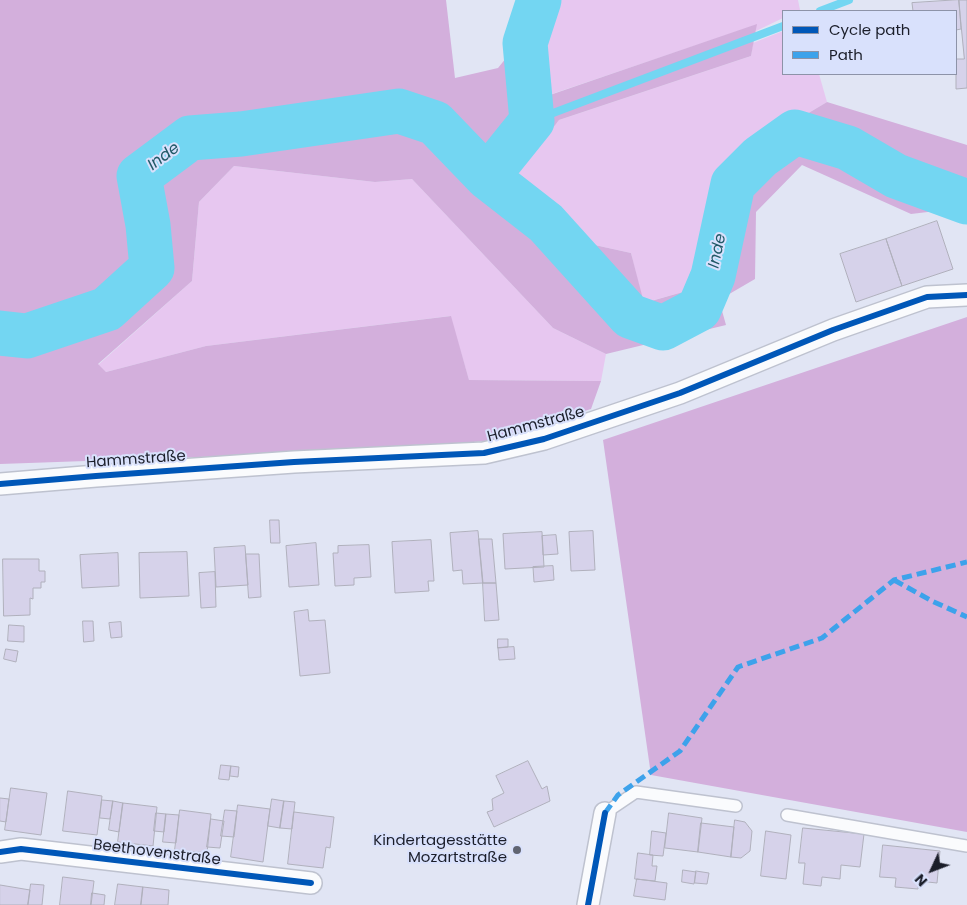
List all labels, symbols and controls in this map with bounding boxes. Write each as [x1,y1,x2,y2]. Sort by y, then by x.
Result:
legend [782,10,957,75]
text: Cycle path [829,19,910,40]
text: Path [829,44,863,65]
water label: Inde [144,139,184,175]
water label: Inde [705,232,731,270]
street label: Hammstraße [485,403,587,447]
street label: Hammstraße [86,448,186,472]
place label: Kindertagesstätte Mozartstraße [373,832,507,867]
street label: Beethovenstraße [92,836,222,870]
marker: Kindertagesstätte Mozartstraße [511,844,523,856]
north arrow [907,845,957,895]
text: N [910,870,932,891]

